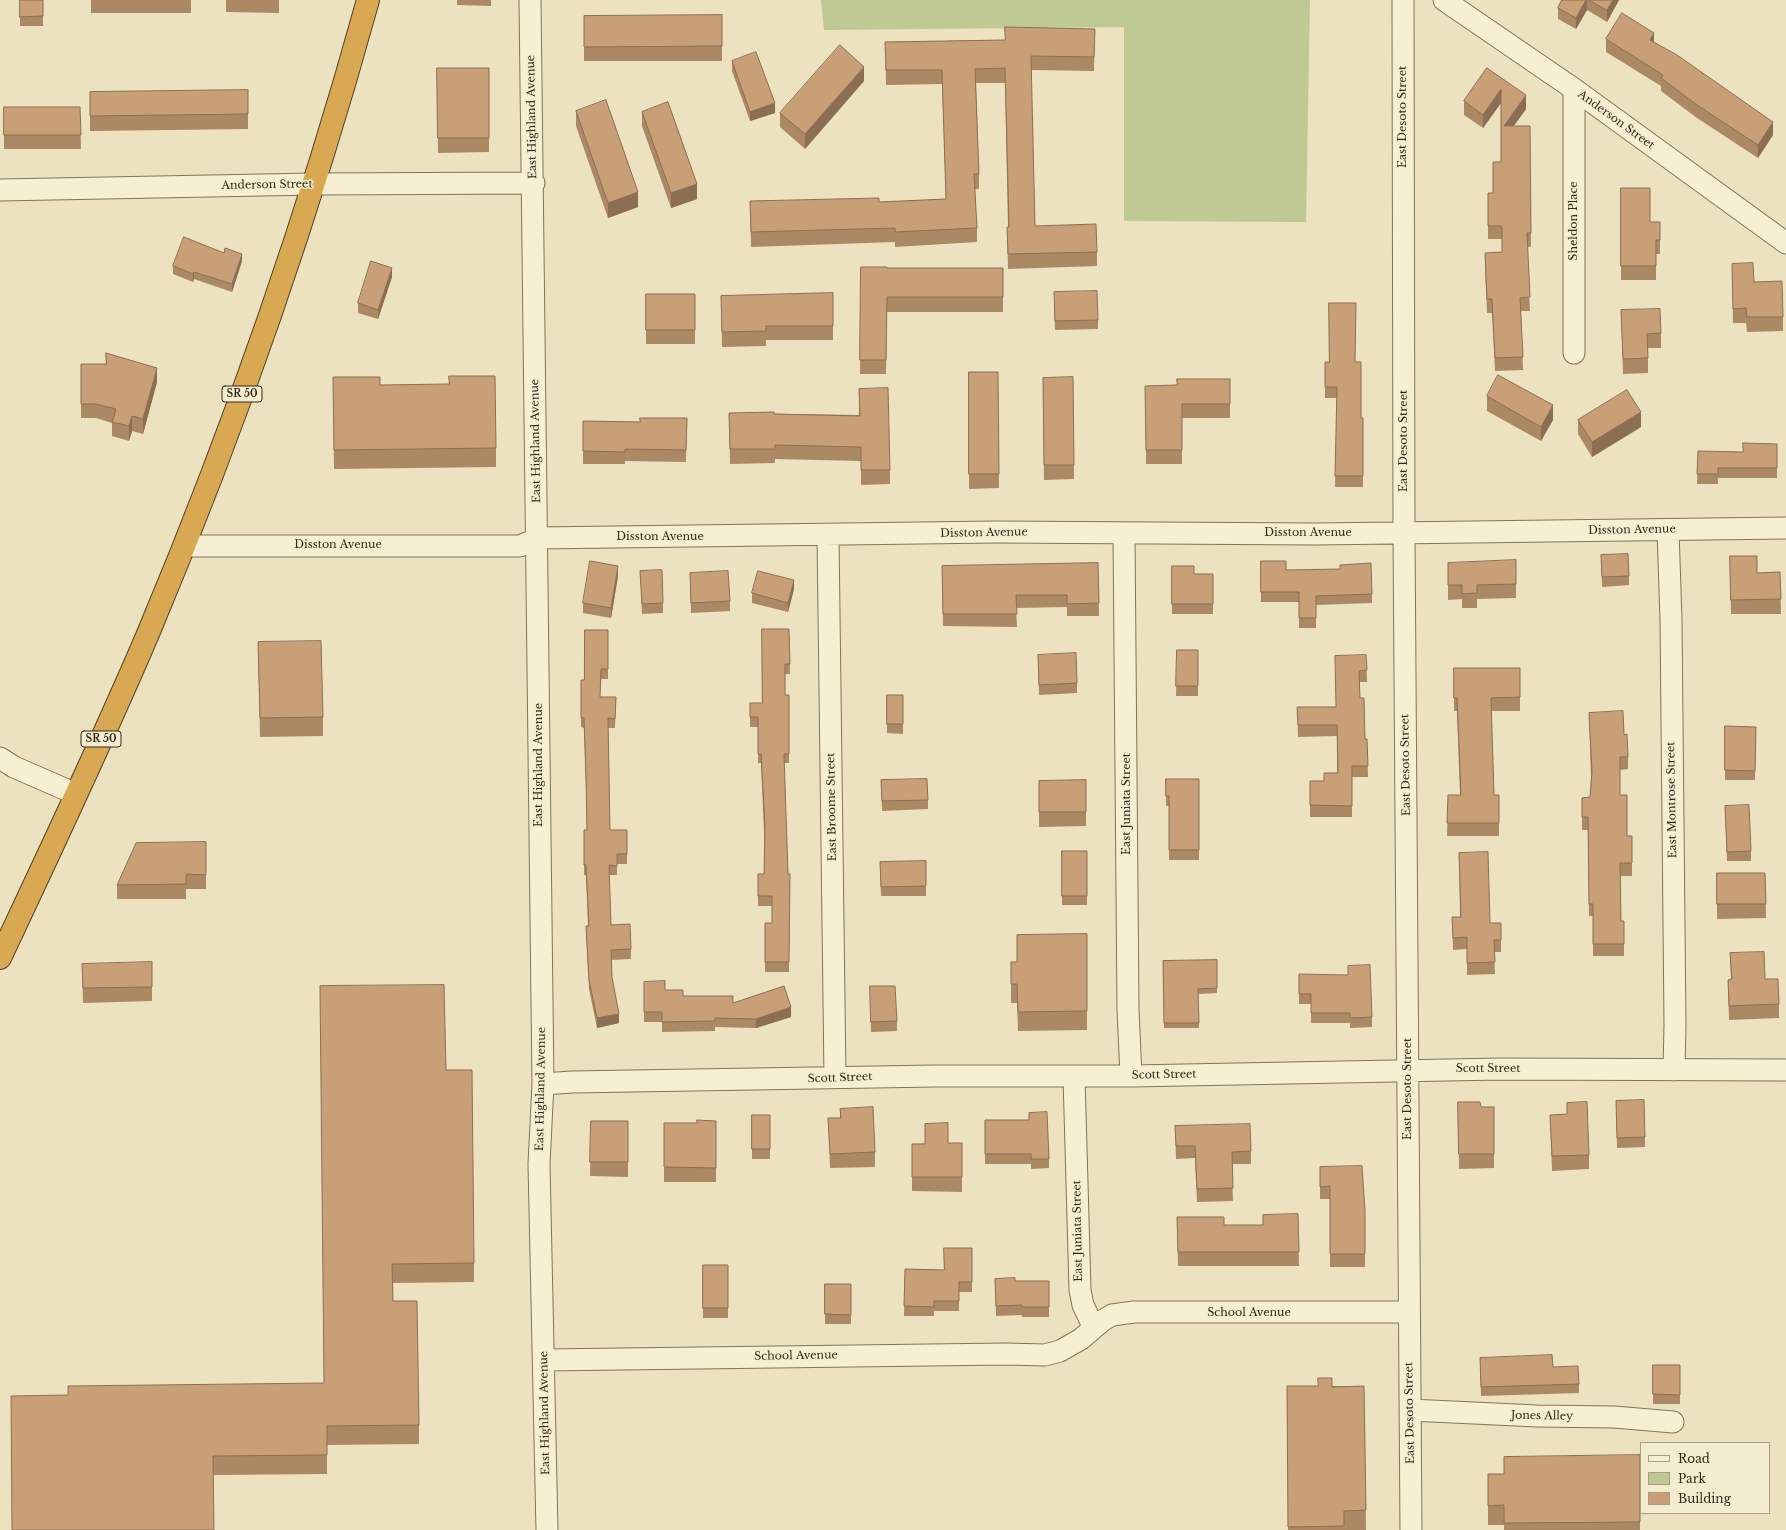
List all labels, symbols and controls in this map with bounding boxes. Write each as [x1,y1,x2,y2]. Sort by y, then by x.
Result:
street label: East Highland Avenue [524,55,540,179]
street label: East Desoto Street [1396,66,1410,168]
street label: Anderson Street [1575,88,1657,152]
street label: Anderson Street [221,178,313,192]
street label: Sheldon Place [1567,181,1581,261]
street label: East Highland Avenue [528,379,544,503]
road number: SR 50 [222,386,262,402]
street label: East Desoto Street [1397,390,1411,492]
street label: Disston Avenue [1588,523,1676,537]
street label: Disston Avenue [940,526,1028,540]
street label: Disston Avenue [1264,526,1352,540]
street label: Disston Avenue [616,530,704,544]
street label: Disston Avenue [294,538,382,552]
street label: East Highland Avenue [532,703,546,827]
street label: East Desoto Street [1399,714,1413,816]
road number: SR 50 [81,731,121,747]
street label: East Montrose Street [1664,741,1680,859]
street label: East Broome Street [824,753,840,861]
street label: East Juniata Street [1120,753,1134,855]
street label: East Highland Avenue [533,1027,549,1151]
street label: East Desoto Street [1401,1038,1415,1140]
street label: Scott Street [1456,1062,1520,1076]
street label: Scott Street [1132,1068,1196,1082]
street label: Scott Street [807,1070,873,1086]
street label: East Juniata Street [1071,1180,1085,1282]
street label: School Avenue [1207,1306,1291,1320]
street label: School Avenue [754,1349,838,1363]
street label: East Highland Avenue [537,1351,553,1475]
street label: East Desoto Street [1403,1362,1417,1464]
street label: Jones Alley [1511,1409,1573,1423]
legend [1640,1442,1770,1514]
text: Road [1678,1451,1710,1466]
text: Park [1678,1471,1706,1486]
text: Building [1678,1491,1731,1506]

